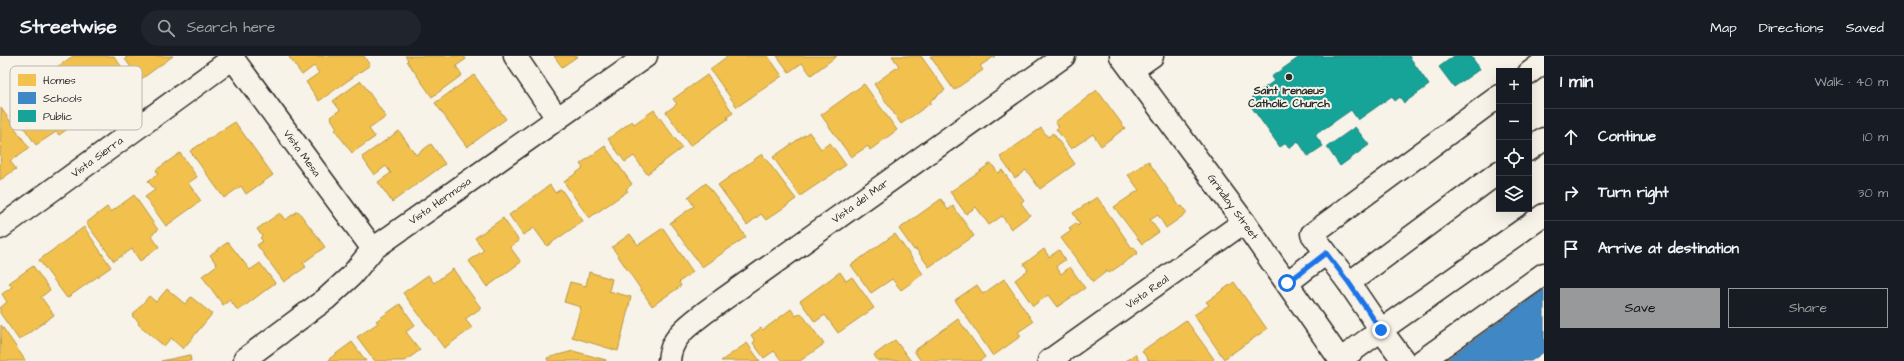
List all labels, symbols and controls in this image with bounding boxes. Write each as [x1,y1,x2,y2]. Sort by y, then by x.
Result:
search box [141,10,421,46]
text: Streetwise [20,14,117,41]
icon: search [155,17,177,39]
text: Search here [187,17,275,38]
text: Map [1710,18,1737,38]
text: Directions [1759,18,1824,38]
text: Saved [1846,18,1884,38]
legend [10,66,142,130]
map controls [1496,68,1532,212]
button: + [1496,68,1532,104]
text: 1 min [1560,70,1593,94]
marker: Saint Irenaeus Catholic Church [1284,72,1294,82]
text: Homes [43,73,76,88]
text: Walk · 40 m [1815,73,1888,91]
place label: Saint Irenaeus Catholic Church [1248,83,1330,111]
text: Schools [43,91,83,106]
button: − [1496,104,1532,140]
text: Public [43,109,72,124]
street label: Vista Mesa [280,126,324,180]
icon: ahead [1560,126,1582,148]
text: Continue [1598,126,1656,147]
text: 10 m [1863,128,1888,146]
street label: Vista Sierra [68,133,126,181]
button: locate [1496,140,1532,176]
street label: Grindlay Street [1203,171,1262,244]
street label: Vista Hermosa [406,174,475,228]
street label: Vista del Mar [828,175,892,227]
button: layers [1496,176,1532,212]
icon: right [1560,182,1582,204]
text: Turn right [1598,182,1669,203]
text: 30 m [1858,184,1888,202]
icon: arrive [1560,238,1582,260]
text: Arrive at destination [1598,238,1739,259]
street label: Vista Real [1122,271,1172,312]
route start [1278,274,1296,292]
button: Save [1560,288,1720,328]
button: Share [1728,288,1888,328]
route end [1372,321,1390,339]

